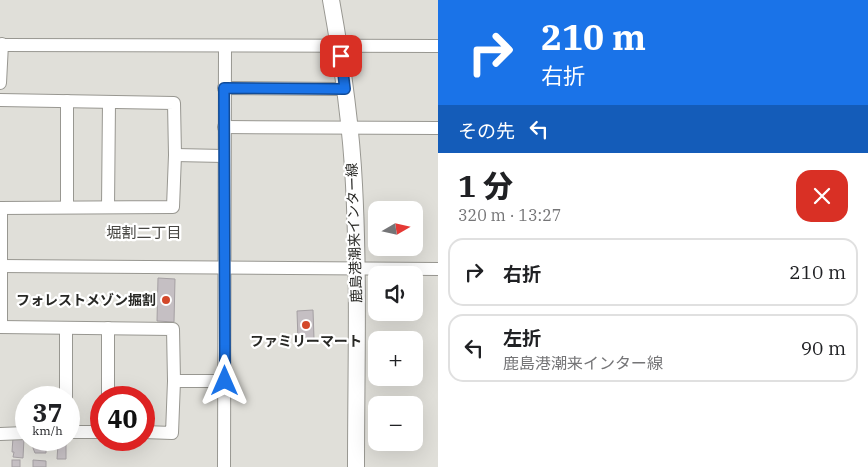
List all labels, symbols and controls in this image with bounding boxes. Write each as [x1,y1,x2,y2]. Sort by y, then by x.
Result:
text: 210 m [541,14,646,60]
icon: right [458,20,523,85]
pin [320,35,362,77]
icon: arrive [327,42,355,70]
text: 右折 [541,61,585,90]
icon: left [525,115,553,143]
text: その先 [458,119,515,143]
street label: 鹿島港潮来インター線 [343,163,365,303]
text: 1 分 [458,166,513,205]
button: close [796,170,848,222]
north arrow [368,201,422,256]
map controls [368,201,423,451]
text: 320 m · 13:27 [458,205,561,225]
district label: 堀割二丁目 [106,223,182,242]
icon: right [460,258,488,286]
text: 210 m [789,260,846,284]
text: 右折 [503,262,541,286]
button: sound [368,266,423,321]
place label: フォレストメゾン掘割 [16,291,156,309]
marker: フォレストメゾン掘割 [160,294,172,306]
marker: ファミリーマート [300,319,312,331]
text: 左折 [503,326,541,350]
button: + [368,331,423,386]
place label: ファミリーマート [250,332,362,350]
icon: left [460,334,488,362]
text: 90 m [801,336,846,360]
text: 鹿島港潮来インター線 [503,353,663,373]
position arrow [198,354,250,406]
speed limit sign: 40 [90,386,155,451]
text: 37 [32,396,63,429]
button: − [368,396,423,451]
text: km/h [32,423,63,438]

